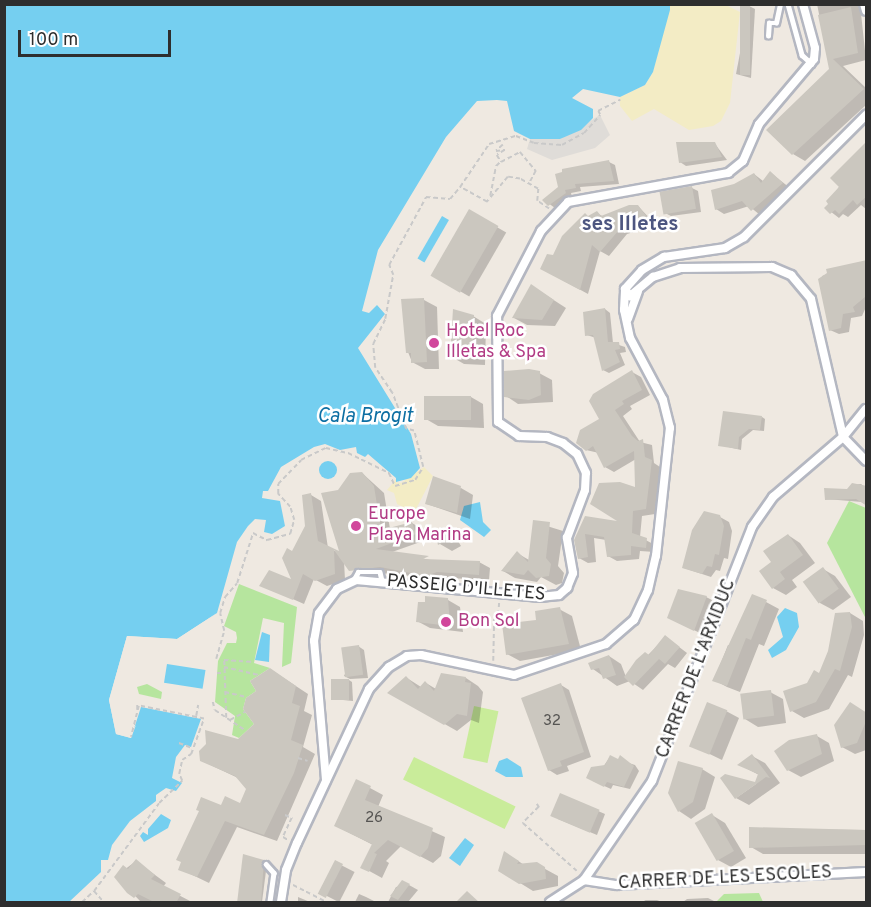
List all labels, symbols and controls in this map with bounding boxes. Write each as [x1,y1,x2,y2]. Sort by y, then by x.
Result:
scale bar [21,18,174,56]
text: 100 m [29,29,78,52]
district label: ses Illetes [581,212,679,238]
place label: Hotel Roc Illetas & Spa [446,322,546,364]
marker: Hotel Roc Illetas & Spa [427,336,441,350]
water label: Cala Brogit [317,405,413,429]
place label: Europe Playa Marina [368,505,471,548]
marker: Europe Playa Marina [349,519,363,533]
street label: PASSEIG D'ILLETES [386,571,546,607]
street label: CARRER DE L'ARXIDUC [653,576,741,762]
place label: Bon Sol [458,611,520,633]
marker: Bon Sol [439,615,453,629]
house number: 32 [543,713,561,731]
house number: 26 [365,810,383,828]
street label: CARRER DE LES ESCOLES [618,863,832,895]

